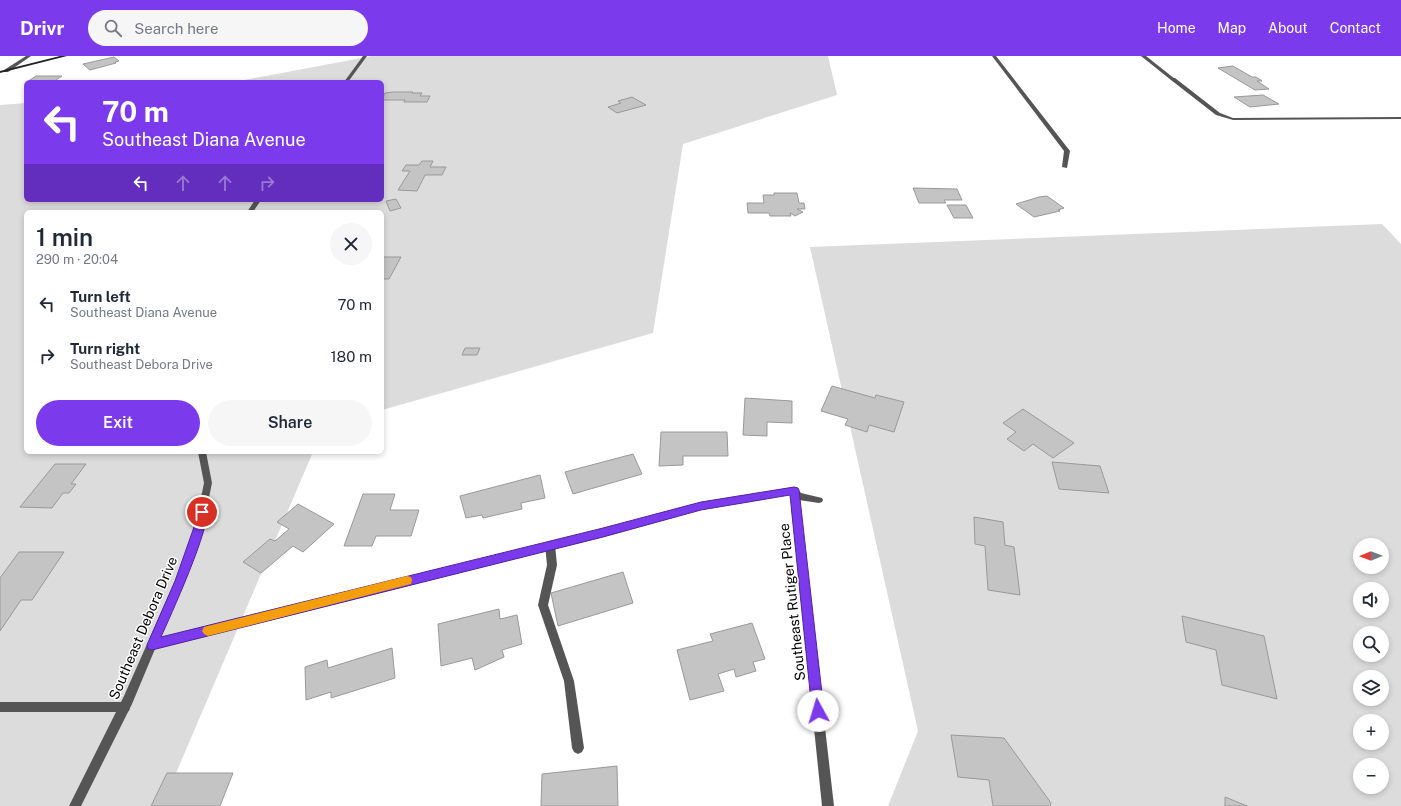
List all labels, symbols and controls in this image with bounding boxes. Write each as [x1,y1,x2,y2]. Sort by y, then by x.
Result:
search box [88,10,368,46]
text: Drivr [20,17,64,39]
icon: search [102,17,124,39]
text: Search here [134,20,219,37]
text: Home [1157,20,1196,36]
text: Map [1218,20,1246,36]
text: About [1268,20,1308,36]
text: Contact [1330,20,1381,36]
text: 70 m [102,95,169,128]
icon: left [36,96,88,148]
text: Southeast Diana Avenue [102,129,306,150]
icon: left [130,172,152,194]
icon: ahead [172,172,194,194]
icon: ahead [214,172,236,194]
icon: right [256,172,278,194]
text: 1 min [36,223,93,251]
button: close [330,223,372,265]
text: 290 m · 20:04 [36,252,118,267]
text: Turn left [70,288,131,305]
icon: left [36,293,58,315]
text: 70 m [337,296,372,313]
text: Southeast Diana Avenue [70,305,217,320]
text: Turn right [70,340,140,357]
icon: right [36,345,58,367]
text: 180 m [330,348,372,365]
text: Southeast Debora Drive [70,357,213,372]
button: Exit [36,400,200,446]
button: Share [208,400,372,446]
pin [185,495,219,529]
icon: arrive [191,501,213,523]
street label: Southeast Rutiger Place [776,522,808,681]
north arrow [1353,538,1389,574]
map controls [1353,538,1389,794]
street label: Southeast Debora Drive [106,554,180,702]
button: sound [1353,582,1389,618]
button: search [1353,626,1389,662]
button: layers [1353,670,1389,706]
position arrow [797,690,839,732]
button: + [1353,714,1389,750]
button: − [1353,758,1389,794]

